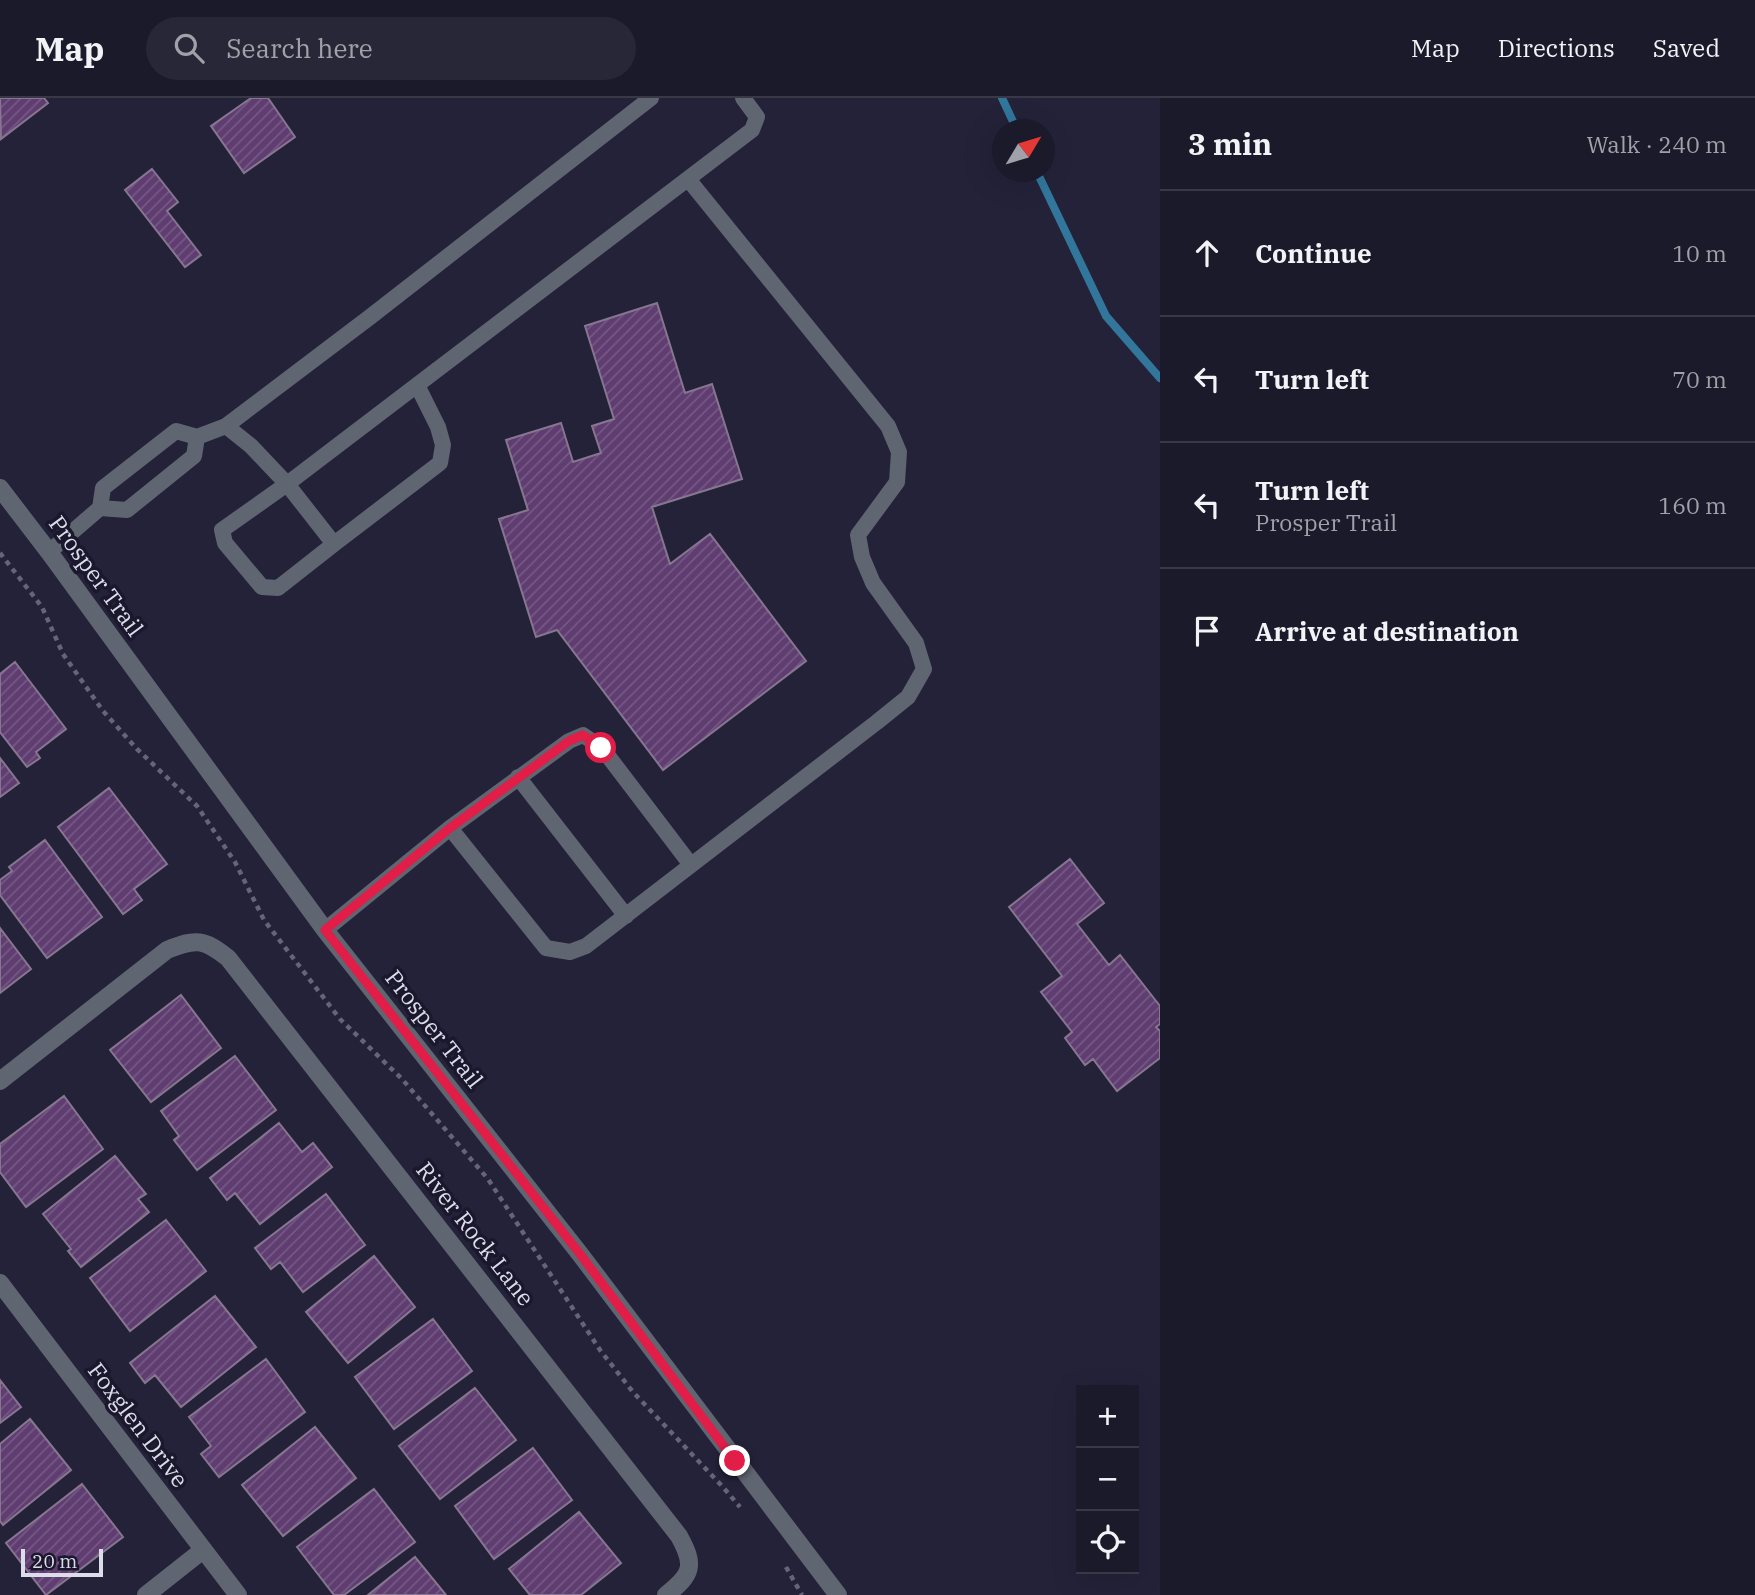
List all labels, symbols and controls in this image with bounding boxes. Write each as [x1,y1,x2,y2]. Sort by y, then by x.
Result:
search box [146,17,636,80]
text: Map [35,27,104,70]
icon: search [170,29,208,67]
text: Search here [226,31,373,65]
text: Map [1411,32,1460,64]
text: Directions [1498,32,1615,64]
text: Saved [1653,32,1720,64]
north arrow [992,119,1055,182]
text: 3 min [1188,124,1272,163]
text: Walk · 240 m [1586,129,1727,159]
icon: ahead [1188,234,1226,272]
text: Continue [1255,236,1372,270]
text: 10 m [1672,238,1727,268]
icon: left [1188,360,1226,398]
text: Turn left [1255,362,1369,396]
text: 70 m [1672,364,1727,394]
text: Turn left [1255,473,1369,507]
icon: left [1188,486,1226,524]
text: 160 m [1658,490,1727,520]
text: Prosper Trail [1255,507,1397,537]
street label: Prosper Trail [43,509,151,642]
icon: arrive [1188,612,1226,650]
text: Arrive at destination [1255,614,1519,648]
route start [585,732,616,763]
street label: Prosper Trail [379,963,490,1094]
street label: River Rock Lane [410,1155,541,1311]
street label: Foxglen Drive [82,1356,196,1493]
map controls [1076,1385,1139,1574]
button: + [1076,1385,1139,1448]
route end [719,1445,750,1476]
button: − [1076,1448,1139,1511]
button: locate [1076,1511,1139,1574]
scale bar [21,1546,103,1578]
text: 20 m [32,1549,77,1573]

